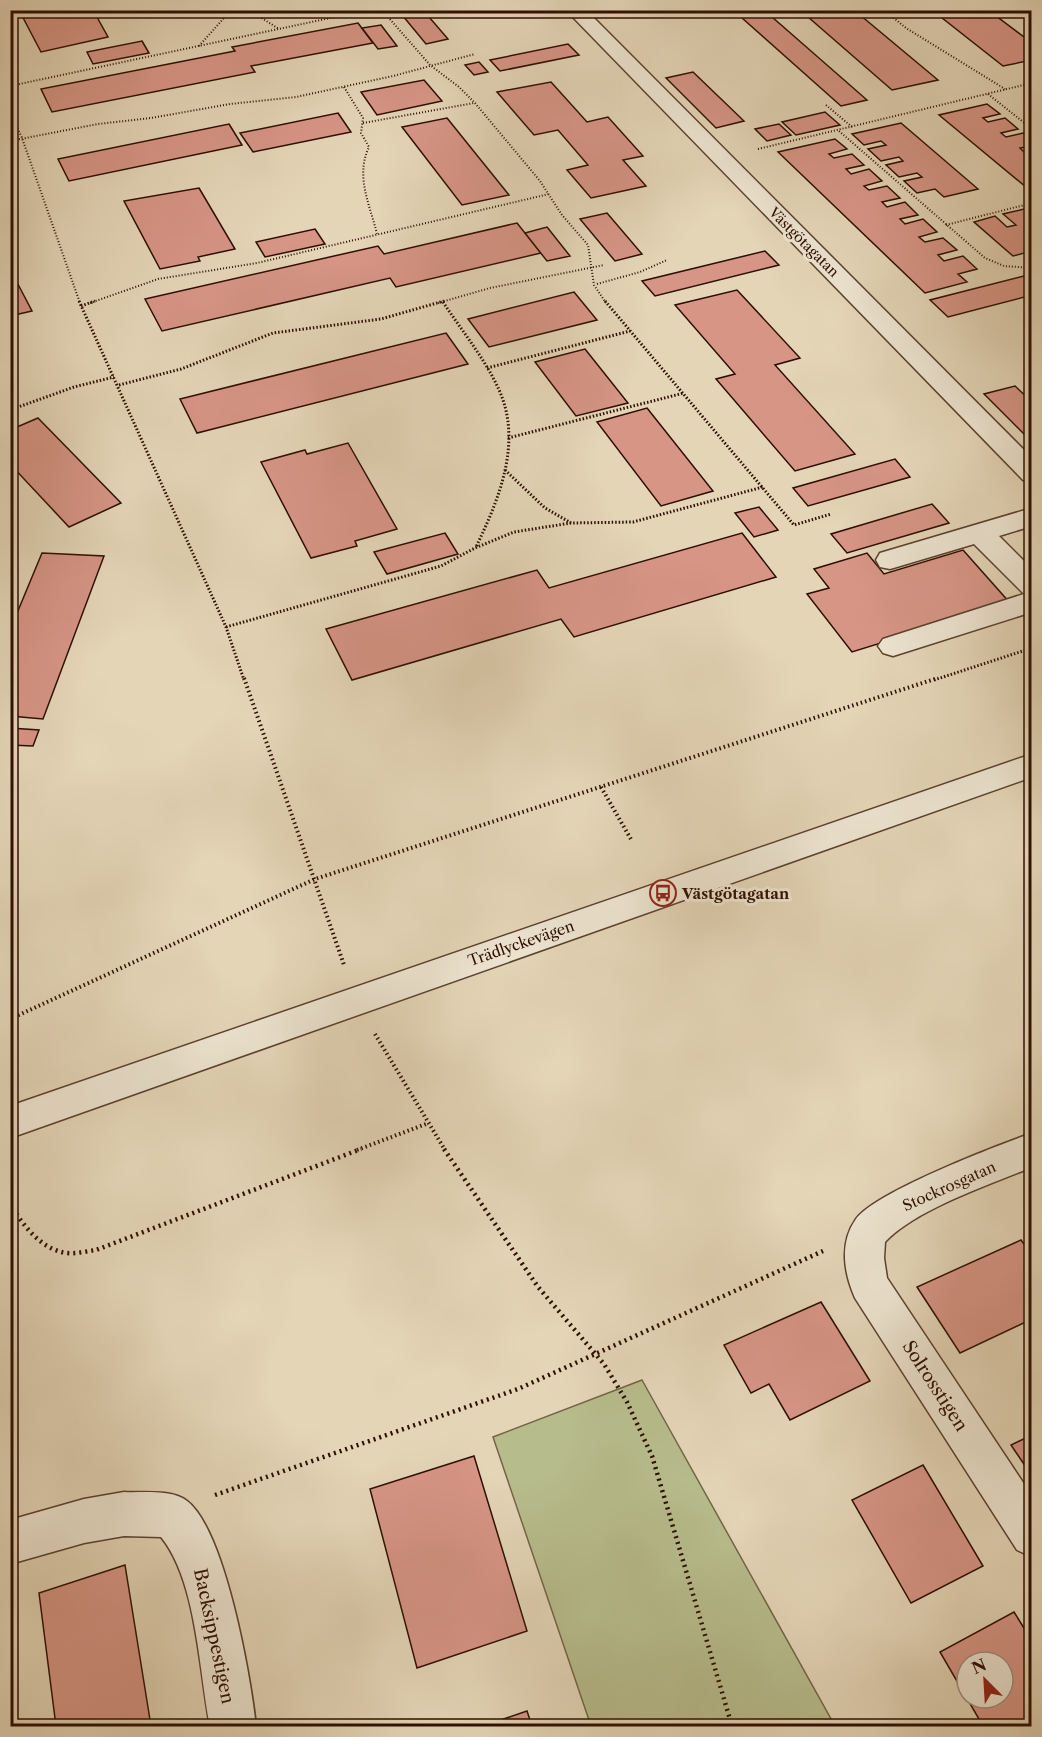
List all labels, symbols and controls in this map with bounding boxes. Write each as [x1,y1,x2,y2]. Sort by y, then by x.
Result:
street label: Västgötagatan [765,203,843,281]
bus stop icon: Västgötagatan [648,878,678,908]
place label: Västgötagatan [681,884,790,903]
street label: Trädlyckevägen [465,916,577,970]
street label: Stockrosgatan [899,1157,999,1215]
street label: Solrosstigen [898,1337,972,1435]
street label: Backsippestigen [189,1566,239,1706]
north arrow [955,1650,1015,1710]
text: N [968,1654,989,1678]

